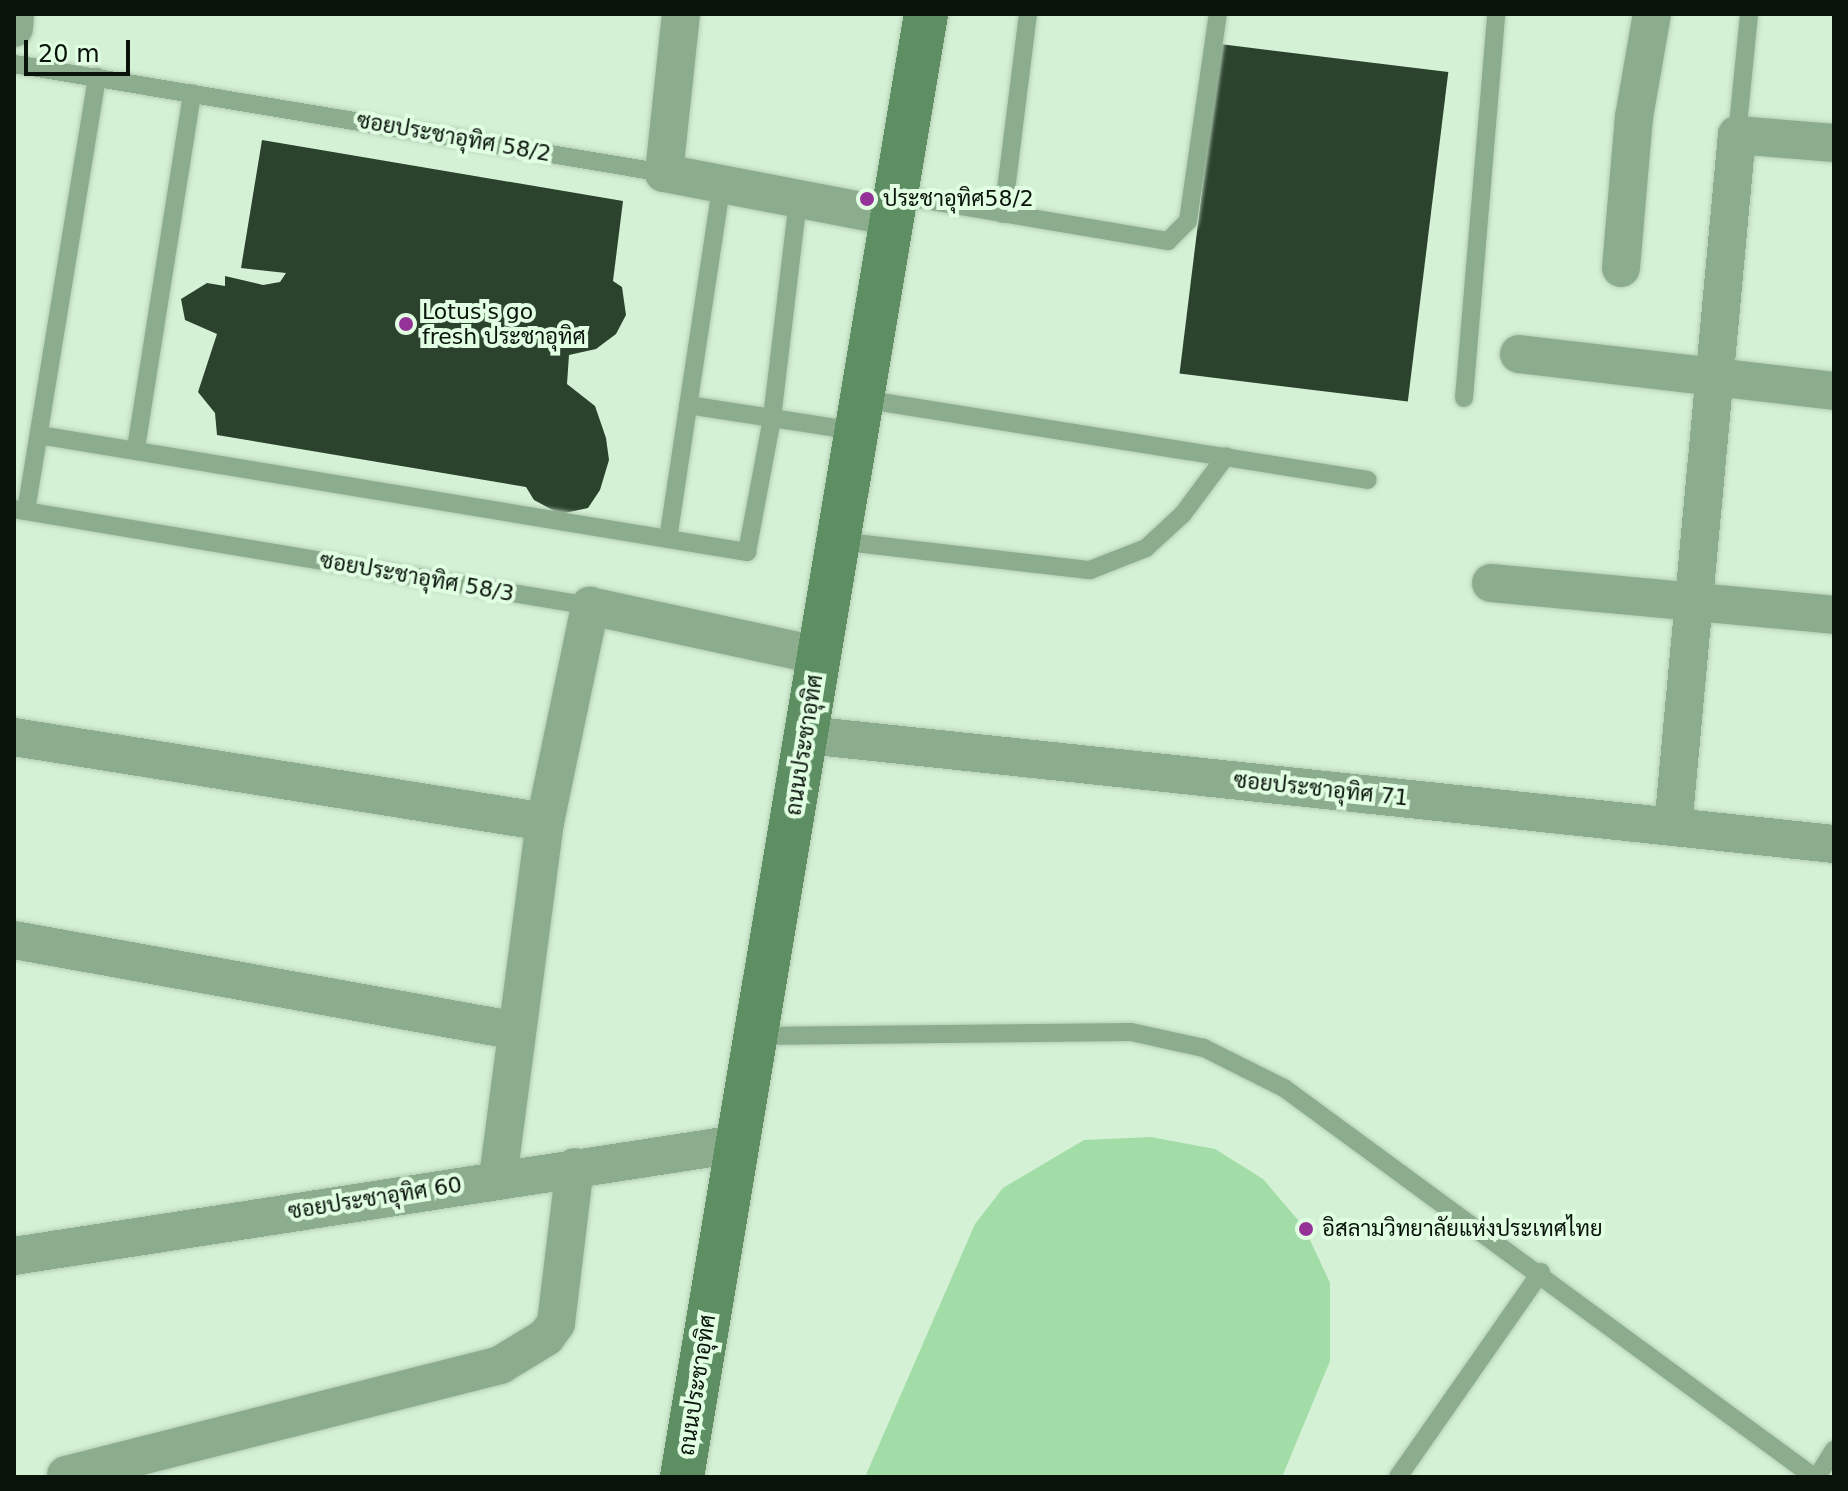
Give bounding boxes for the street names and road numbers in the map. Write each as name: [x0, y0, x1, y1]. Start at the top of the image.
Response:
street label: ซอยประชาอุทิศ 58/2: [355, 107, 553, 167]
street label: ซอยประชาอุทิศ 58/3: [318, 547, 516, 607]
street label: ถนนประชาอุทิศ: [780, 673, 828, 817]
street label: ซอยประชาอุทิศ 71: [1232, 767, 1410, 811]
street label: ซอยประชาอุทิศ 60: [286, 1171, 464, 1225]
street label: ถนนประชาอุทิศ: [673, 1313, 721, 1457]

